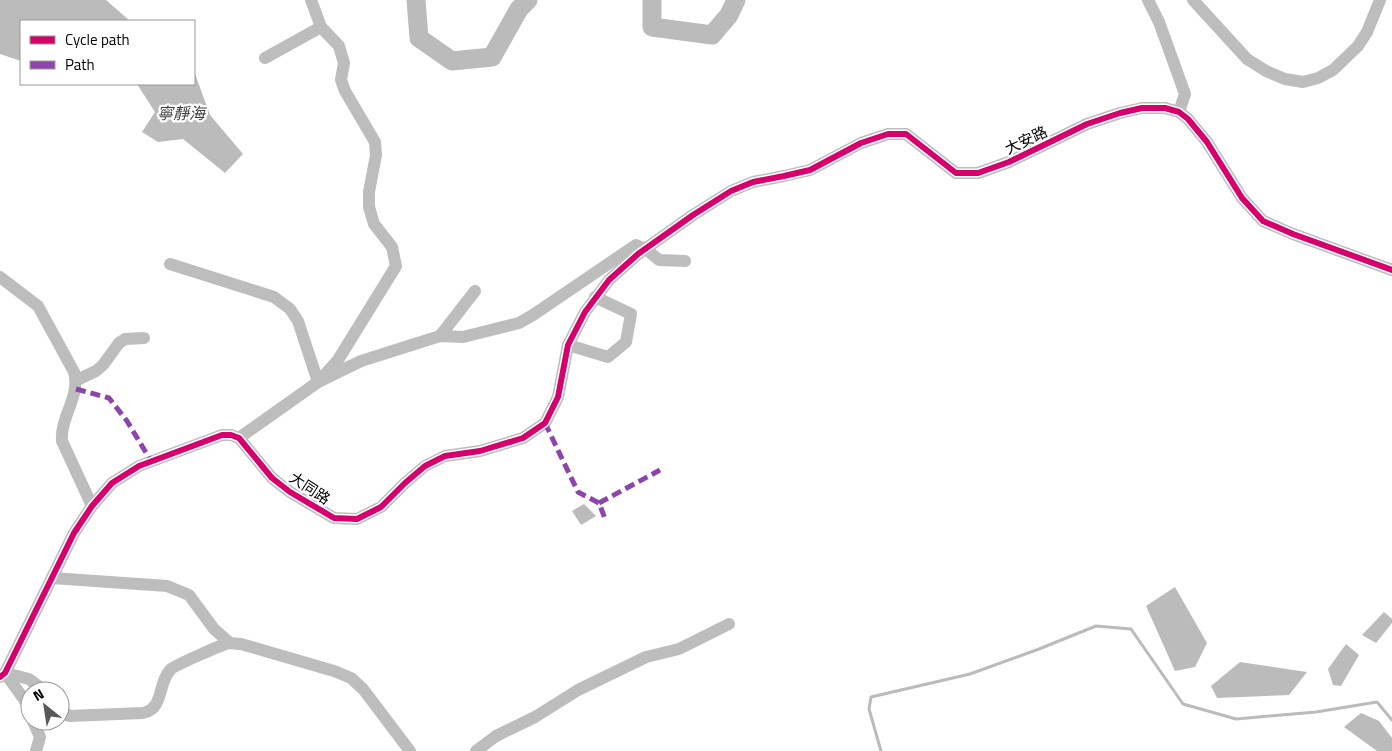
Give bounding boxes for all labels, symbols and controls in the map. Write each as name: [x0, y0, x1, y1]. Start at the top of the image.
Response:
legend: [20, 20, 195, 85]
text: Cycle path: [65, 28, 130, 51]
text: Path: [65, 53, 95, 76]
water label: 寧靜海: [157, 101, 207, 125]
street label: 大安路: [1001, 120, 1051, 160]
street label: 大同路: [285, 466, 335, 510]
north arrow: [20, 681, 70, 731]
text: N: [29, 683, 48, 706]

